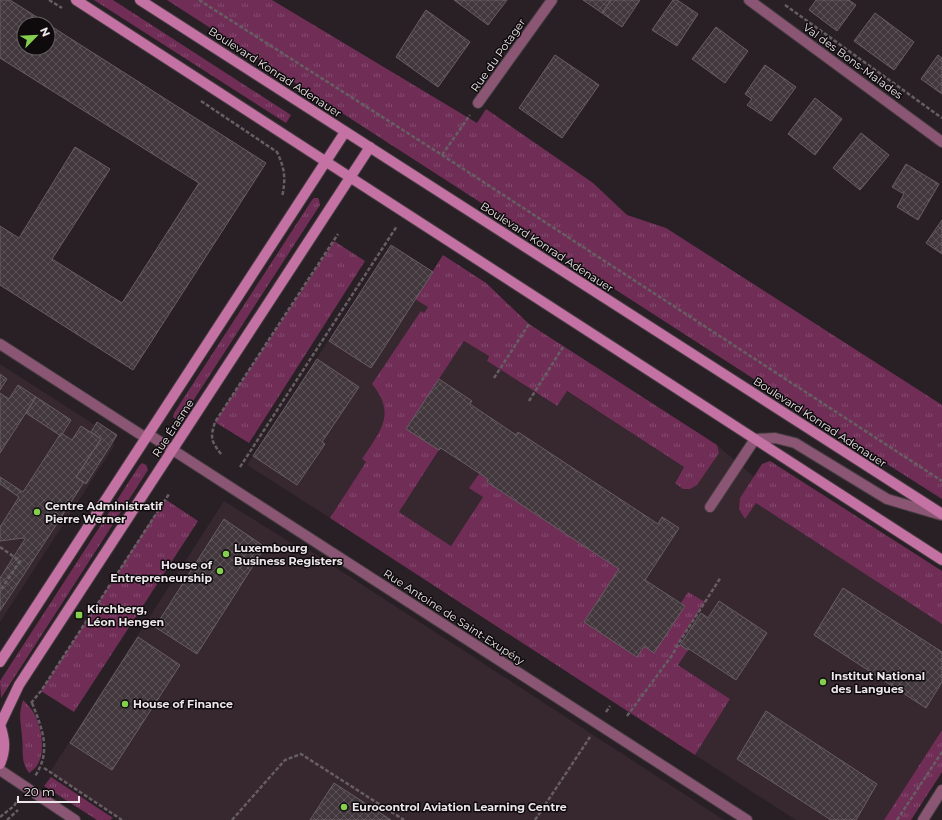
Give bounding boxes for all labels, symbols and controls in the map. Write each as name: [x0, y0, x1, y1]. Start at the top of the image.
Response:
north arrow: [16, 16, 56, 56]
street label: Rue du Potager: [467, 16, 529, 94]
street label: Val des Bons-Malades: [800, 20, 906, 102]
street label: Boulevard Konrad Adenauer: [206, 24, 344, 120]
text: N: [37, 25, 53, 39]
street label: Boulevard Konrad Adenauer: [478, 199, 616, 295]
street label: Boulevard Konrad Adenauer: [751, 374, 889, 470]
street label: Rue Érasme: [149, 396, 197, 460]
place label: Centre Administratif Pierre Werner: [45, 499, 163, 526]
marker: Centre Administratif Pierre Werner: [32, 507, 42, 517]
place label: Luxembourg Business Registers: [234, 541, 343, 568]
marker: Luxembourg Business Registers: [221, 549, 231, 559]
place label: House of Entrepreneurship: [110, 558, 213, 585]
marker: House of Entrepreneurship: [215, 566, 225, 576]
street label: Rue Antoine de Saint-Exupéry: [381, 566, 527, 668]
place label: Kirchberg, Léon Hengen: [87, 602, 164, 629]
marker: Kirchberg, Léon Hengen: [74, 610, 84, 620]
place label: Institut National des Langues: [831, 669, 925, 696]
marker: Institut National des Langues: [818, 677, 828, 687]
place label: House of Finance: [133, 697, 233, 711]
marker: House of Finance: [120, 699, 130, 709]
scale bar: [18, 778, 79, 804]
text: 20 m: [24, 784, 55, 799]
place label: Eurocontrol Aviation Learning Centre: [352, 800, 567, 814]
marker: Eurocontrol Aviation Learning Centre: [339, 802, 349, 812]

